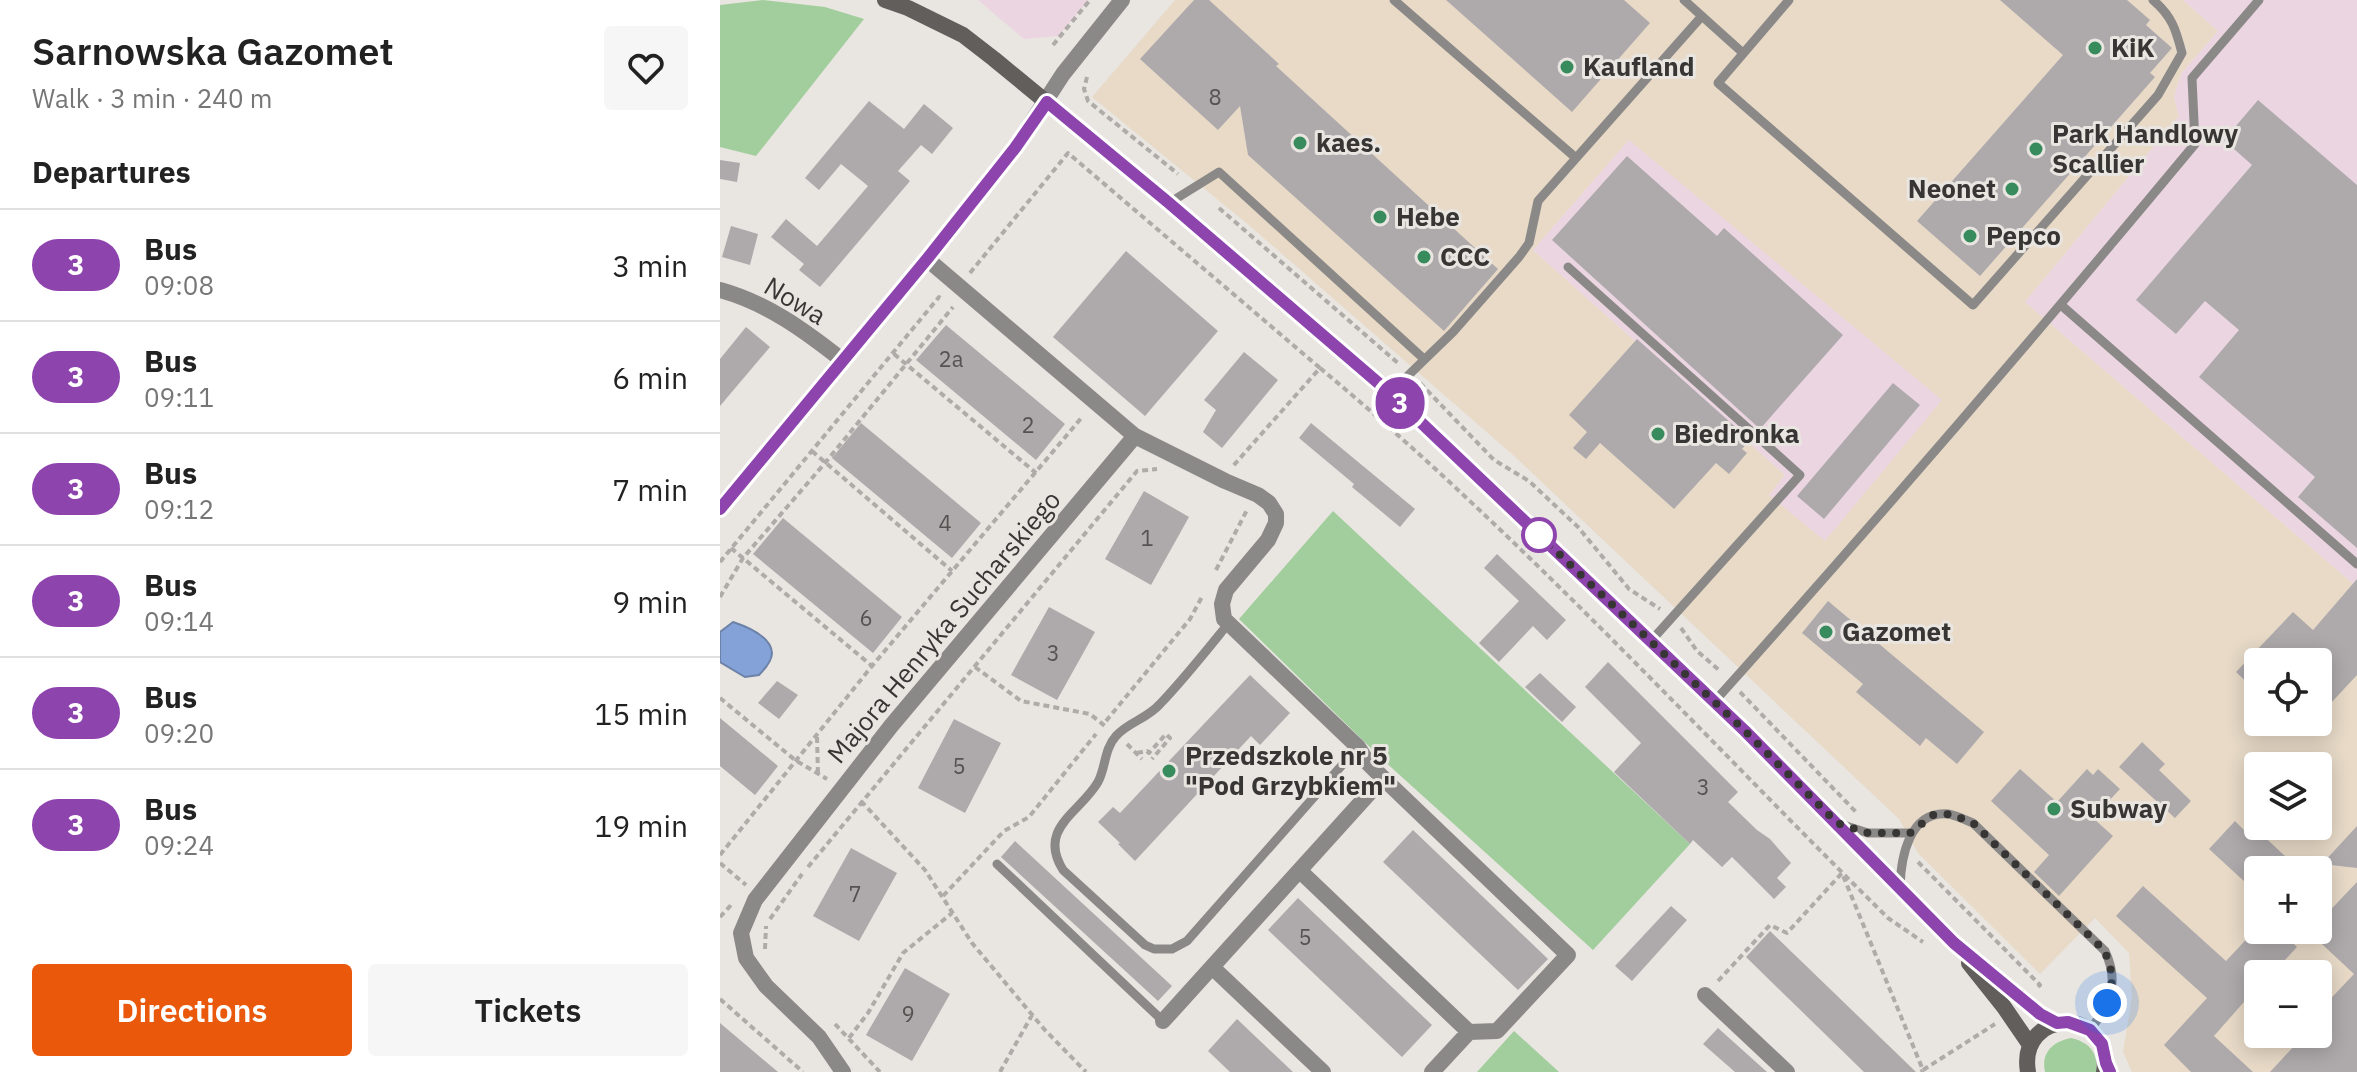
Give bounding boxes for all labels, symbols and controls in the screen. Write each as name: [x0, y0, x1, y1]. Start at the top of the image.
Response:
text: Sarnowska Gazomet: [32, 26, 394, 75]
button: heart: [604, 26, 688, 110]
place label: KiK: [2111, 30, 2155, 64]
marker: KiK: [2086, 39, 2104, 57]
place label: Kaufland: [1583, 49, 1695, 83]
marker: Kaufland: [1558, 58, 1576, 76]
text: Walk · 3 min · 240 m: [32, 81, 272, 115]
house number: 8: [1208, 82, 1222, 111]
place label: Park Handlowy Scallier: [2052, 116, 2238, 180]
place label: kaes.: [1316, 125, 1381, 159]
marker: kaes.: [1291, 134, 1309, 152]
marker: Park Handlowy Scallier: [2027, 140, 2045, 158]
text: Departures: [32, 152, 191, 191]
place label: Neonet: [1908, 171, 1996, 205]
marker: Neonet: [2003, 180, 2021, 198]
place label: Hebe: [1396, 199, 1460, 233]
marker: Hebe: [1371, 208, 1389, 226]
place label: Pepco: [1986, 218, 2061, 252]
marker: Pepco: [1961, 227, 1979, 245]
text: Bus: [144, 229, 197, 268]
place label: CCC: [1440, 239, 1490, 273]
text: 3: [68, 246, 84, 283]
text: 3 min: [612, 246, 688, 285]
marker: CCC: [1415, 248, 1433, 266]
text: 09:08: [144, 268, 214, 302]
street label: Nowa: [758, 268, 833, 332]
text: Bus: [144, 341, 197, 380]
house number: 2a: [939, 344, 964, 373]
text: 3: [68, 358, 84, 395]
text: 6 min: [612, 358, 688, 397]
line badge: 3: [1374, 377, 1426, 429]
text: 09:11: [144, 380, 214, 414]
text: 3: [1392, 384, 1408, 421]
house number: 2: [1021, 410, 1035, 439]
place label: Biedronka: [1674, 416, 1800, 450]
marker: Biedronka: [1649, 425, 1667, 443]
text: Bus: [144, 453, 197, 492]
text: 3: [68, 470, 84, 507]
text: 7 min: [612, 470, 688, 509]
street label: Majora Henryka Sucharskiego: [819, 483, 1067, 770]
text: 09:12: [144, 492, 214, 526]
house number: 4: [938, 508, 952, 537]
unlabelled marker: [1522, 518, 1556, 552]
house number: 1: [1140, 523, 1154, 552]
text: Bus: [144, 565, 197, 604]
text: 3: [68, 582, 84, 619]
text: 9 min: [612, 582, 688, 621]
house number: 6: [859, 603, 873, 632]
text: 09:14: [144, 604, 214, 638]
place label: Gazomet: [1842, 614, 1951, 648]
marker: Gazomet: [1817, 623, 1835, 641]
house number: 3: [1046, 638, 1060, 667]
map controls: [2244, 648, 2332, 1048]
button: locate: [2244, 648, 2332, 736]
text: Bus: [144, 677, 197, 716]
text: 3: [68, 694, 84, 731]
text: 15 min: [594, 694, 688, 733]
text: 09:20: [144, 716, 214, 750]
place label: Przedszkole nr 5 "Pod Grzybkiem": [1185, 738, 1396, 802]
house number: 5: [952, 751, 966, 780]
button: layers: [2244, 752, 2332, 840]
marker: Przedszkole nr 5 "Pod Grzybkiem": [1160, 762, 1178, 780]
house number: 3: [1696, 772, 1710, 801]
text: Bus: [144, 789, 197, 828]
place label: Subway: [2070, 791, 2167, 825]
marker: Subway: [2045, 800, 2063, 818]
text: 3: [68, 806, 84, 843]
text: 19 min: [594, 806, 688, 845]
text: 09:24: [144, 828, 214, 862]
button: +: [2244, 856, 2332, 944]
house number: 7: [848, 879, 862, 908]
house number: 5: [1298, 922, 1312, 951]
button: −: [2244, 960, 2332, 1048]
button: Directions: [32, 964, 352, 1056]
button: Tickets: [368, 964, 688, 1056]
your location: [2087, 983, 2127, 1023]
house number: 9: [901, 999, 915, 1028]

